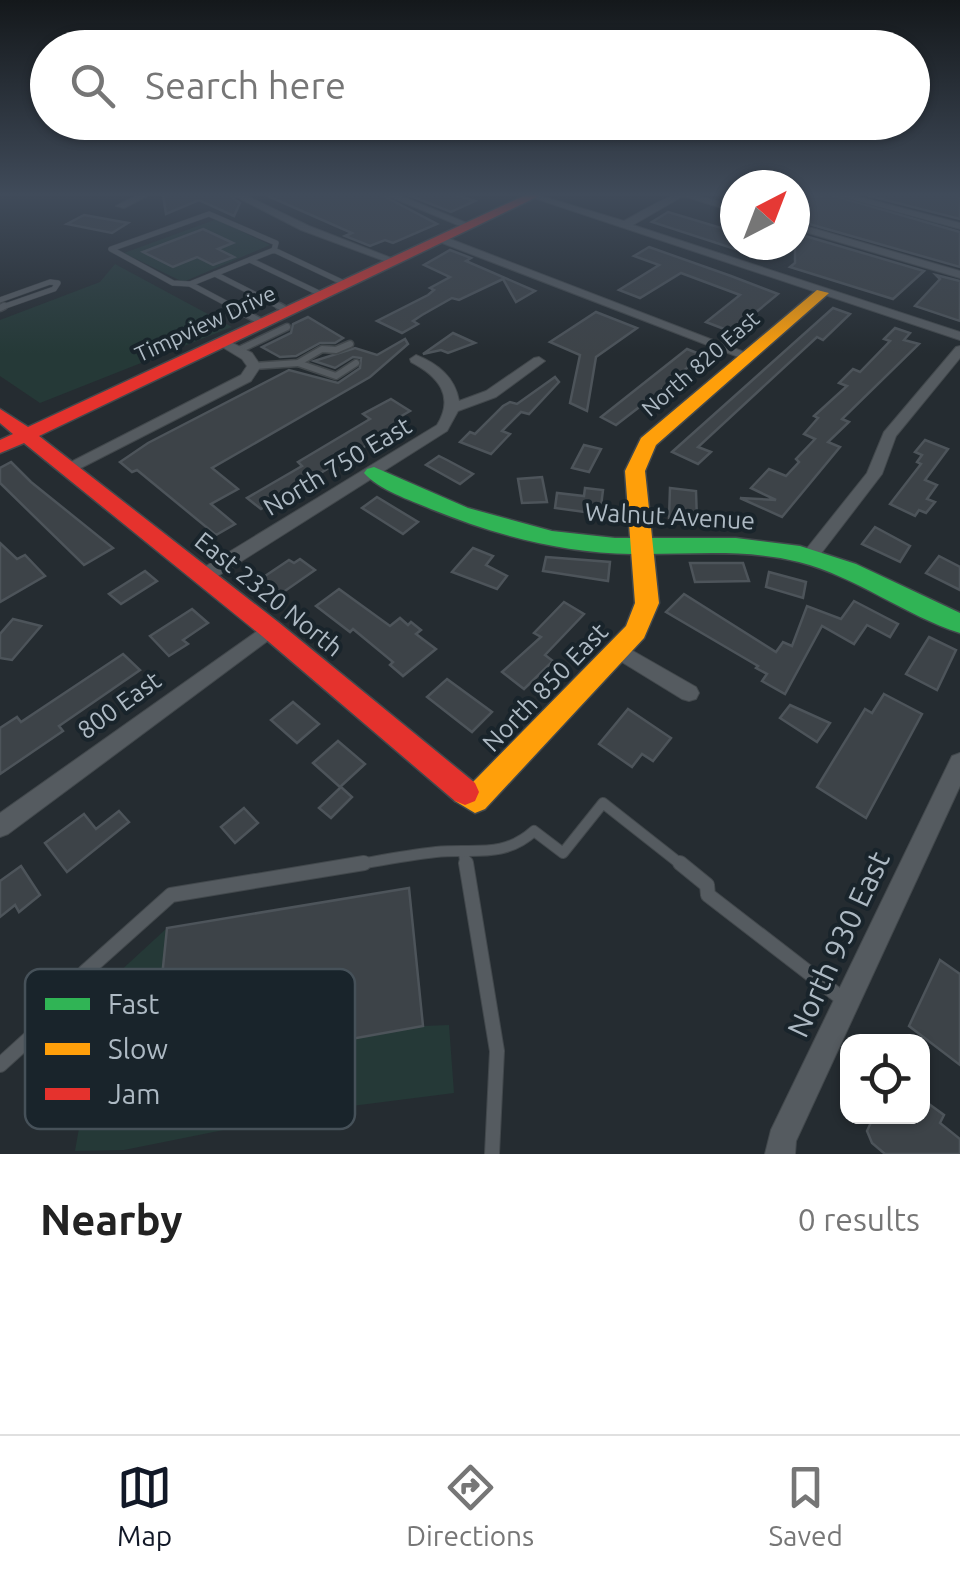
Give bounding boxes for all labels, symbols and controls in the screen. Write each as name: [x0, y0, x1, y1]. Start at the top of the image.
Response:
search box: [30, 30, 930, 140]
icon: search: [65, 58, 120, 113]
text: Search here: [145, 64, 346, 106]
north arrow: [720, 170, 810, 260]
street label: Timpview Drive: [131, 280, 279, 366]
street label: North 820 East: [636, 305, 764, 421]
street label: North 750 East: [258, 411, 416, 521]
street label: Walnut Avenue: [584, 498, 756, 534]
street label: East 2320 North: [190, 526, 348, 662]
street label: North 850 East: [477, 617, 613, 757]
street label: 800 East: [72, 665, 166, 744]
street label: North 930 East: [780, 846, 896, 1042]
legend: [25, 969, 355, 1129]
text: Fast: [108, 988, 159, 1019]
text: Slow: [108, 1033, 168, 1064]
map controls: [840, 1034, 930, 1124]
button: locate: [840, 1034, 930, 1124]
text: Jam: [108, 1078, 160, 1109]
text: Nearby: [40, 1196, 183, 1243]
text: 0 results: [798, 1201, 920, 1237]
tab: Map: [117, 1460, 172, 1551]
tab: Directions: [406, 1460, 534, 1551]
tab: Saved: [768, 1460, 843, 1551]

